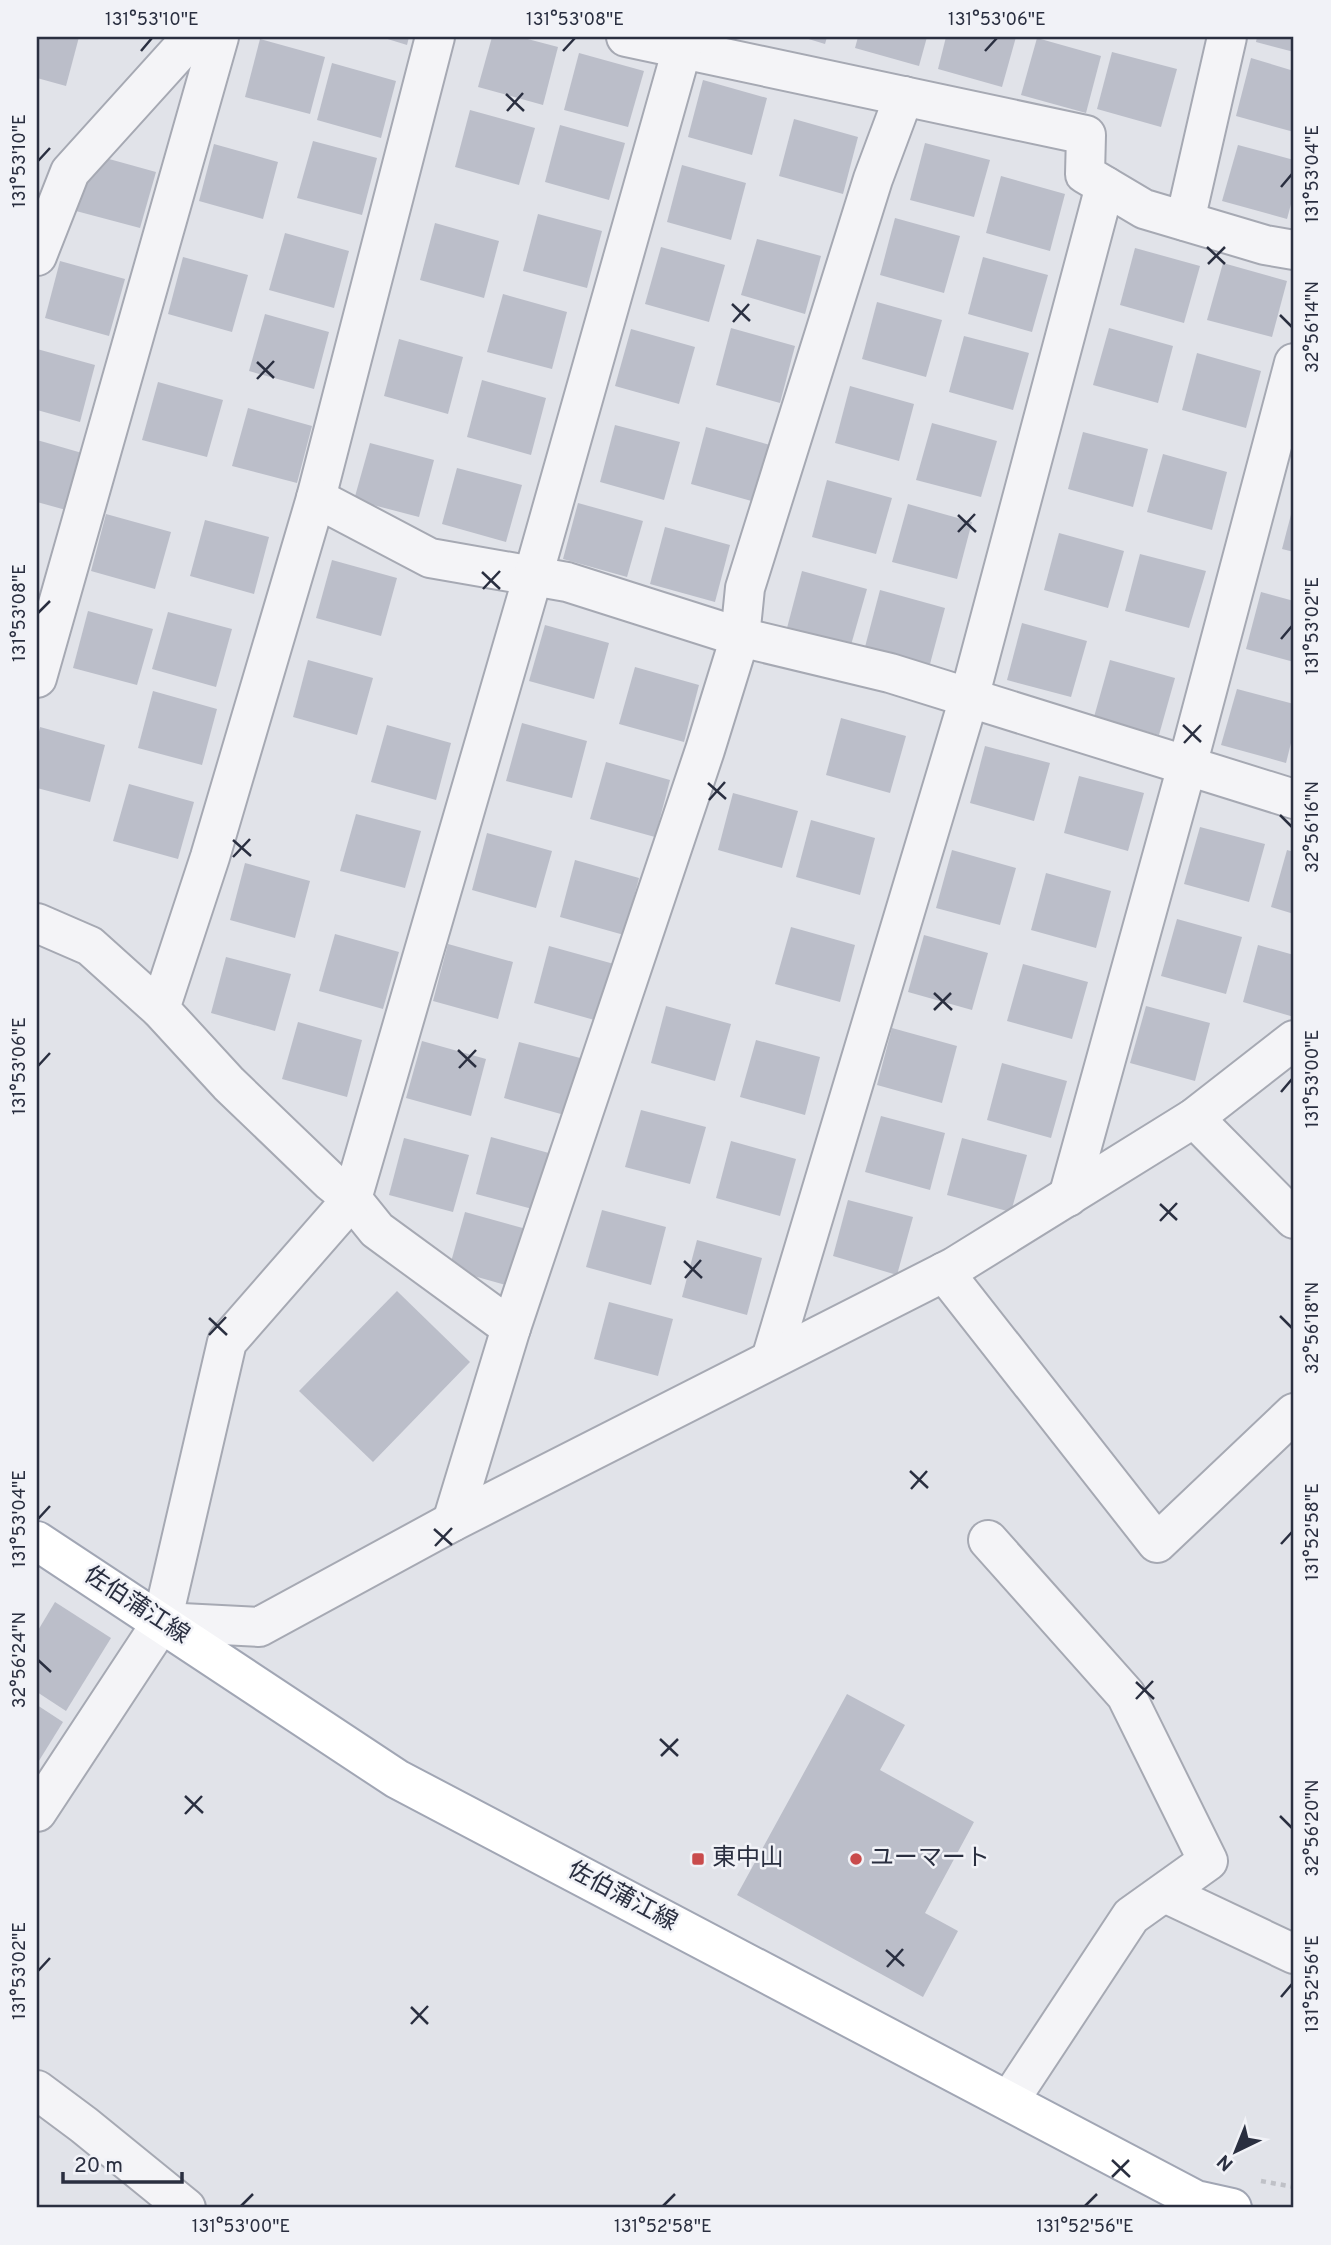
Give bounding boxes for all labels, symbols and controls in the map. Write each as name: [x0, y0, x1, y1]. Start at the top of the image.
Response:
text: 131°53'10"E: [105, 9, 199, 32]
text: 131°53'08"E: [526, 9, 624, 32]
text: 131°53'06"E: [948, 9, 1046, 32]
text: 131°53'10"E: [9, 114, 32, 208]
text: 131°53'04"E: [1302, 125, 1325, 223]
text: 32°56'14"N: [1302, 281, 1325, 373]
text: 131°53'08"E: [9, 564, 32, 662]
text: 131°53'02"E: [1302, 577, 1325, 675]
text: 32°56'16"N: [1302, 781, 1325, 873]
text: 131°53'06"E: [9, 1017, 32, 1115]
text: 131°53'00"E: [1302, 1030, 1325, 1128]
text: 32°56'18"N: [1302, 1282, 1325, 1374]
text: 131°53'04"E: [9, 1470, 32, 1568]
text: 131°52'58"E: [1302, 1483, 1325, 1581]
street label: 佐伯蒲江線: [78, 1561, 194, 1651]
text: 32°56'24"N: [9, 1612, 32, 1708]
text: 32°56'20"N: [1302, 1779, 1325, 1877]
place label: 東中山: [712, 1844, 784, 1874]
place label: ユーマート: [870, 1844, 990, 1874]
marker: 東中山: [690, 1851, 706, 1867]
marker: ユーマート: [848, 1851, 864, 1867]
street label: 佐伯蒲江線: [562, 1856, 682, 1938]
text: 131°53'02"E: [9, 1922, 32, 2020]
text: 131°52'56"E: [1302, 1935, 1325, 2033]
north arrow: [1202, 2116, 1272, 2186]
scale bar: [63, 2140, 182, 2184]
text: N: [1213, 2149, 1239, 2175]
text: 20 m: [74, 2153, 123, 2180]
text: 131°53'00"E: [192, 2216, 290, 2239]
text: 131°52'58"E: [614, 2216, 712, 2239]
text: 131°52'56"E: [1036, 2216, 1134, 2239]

